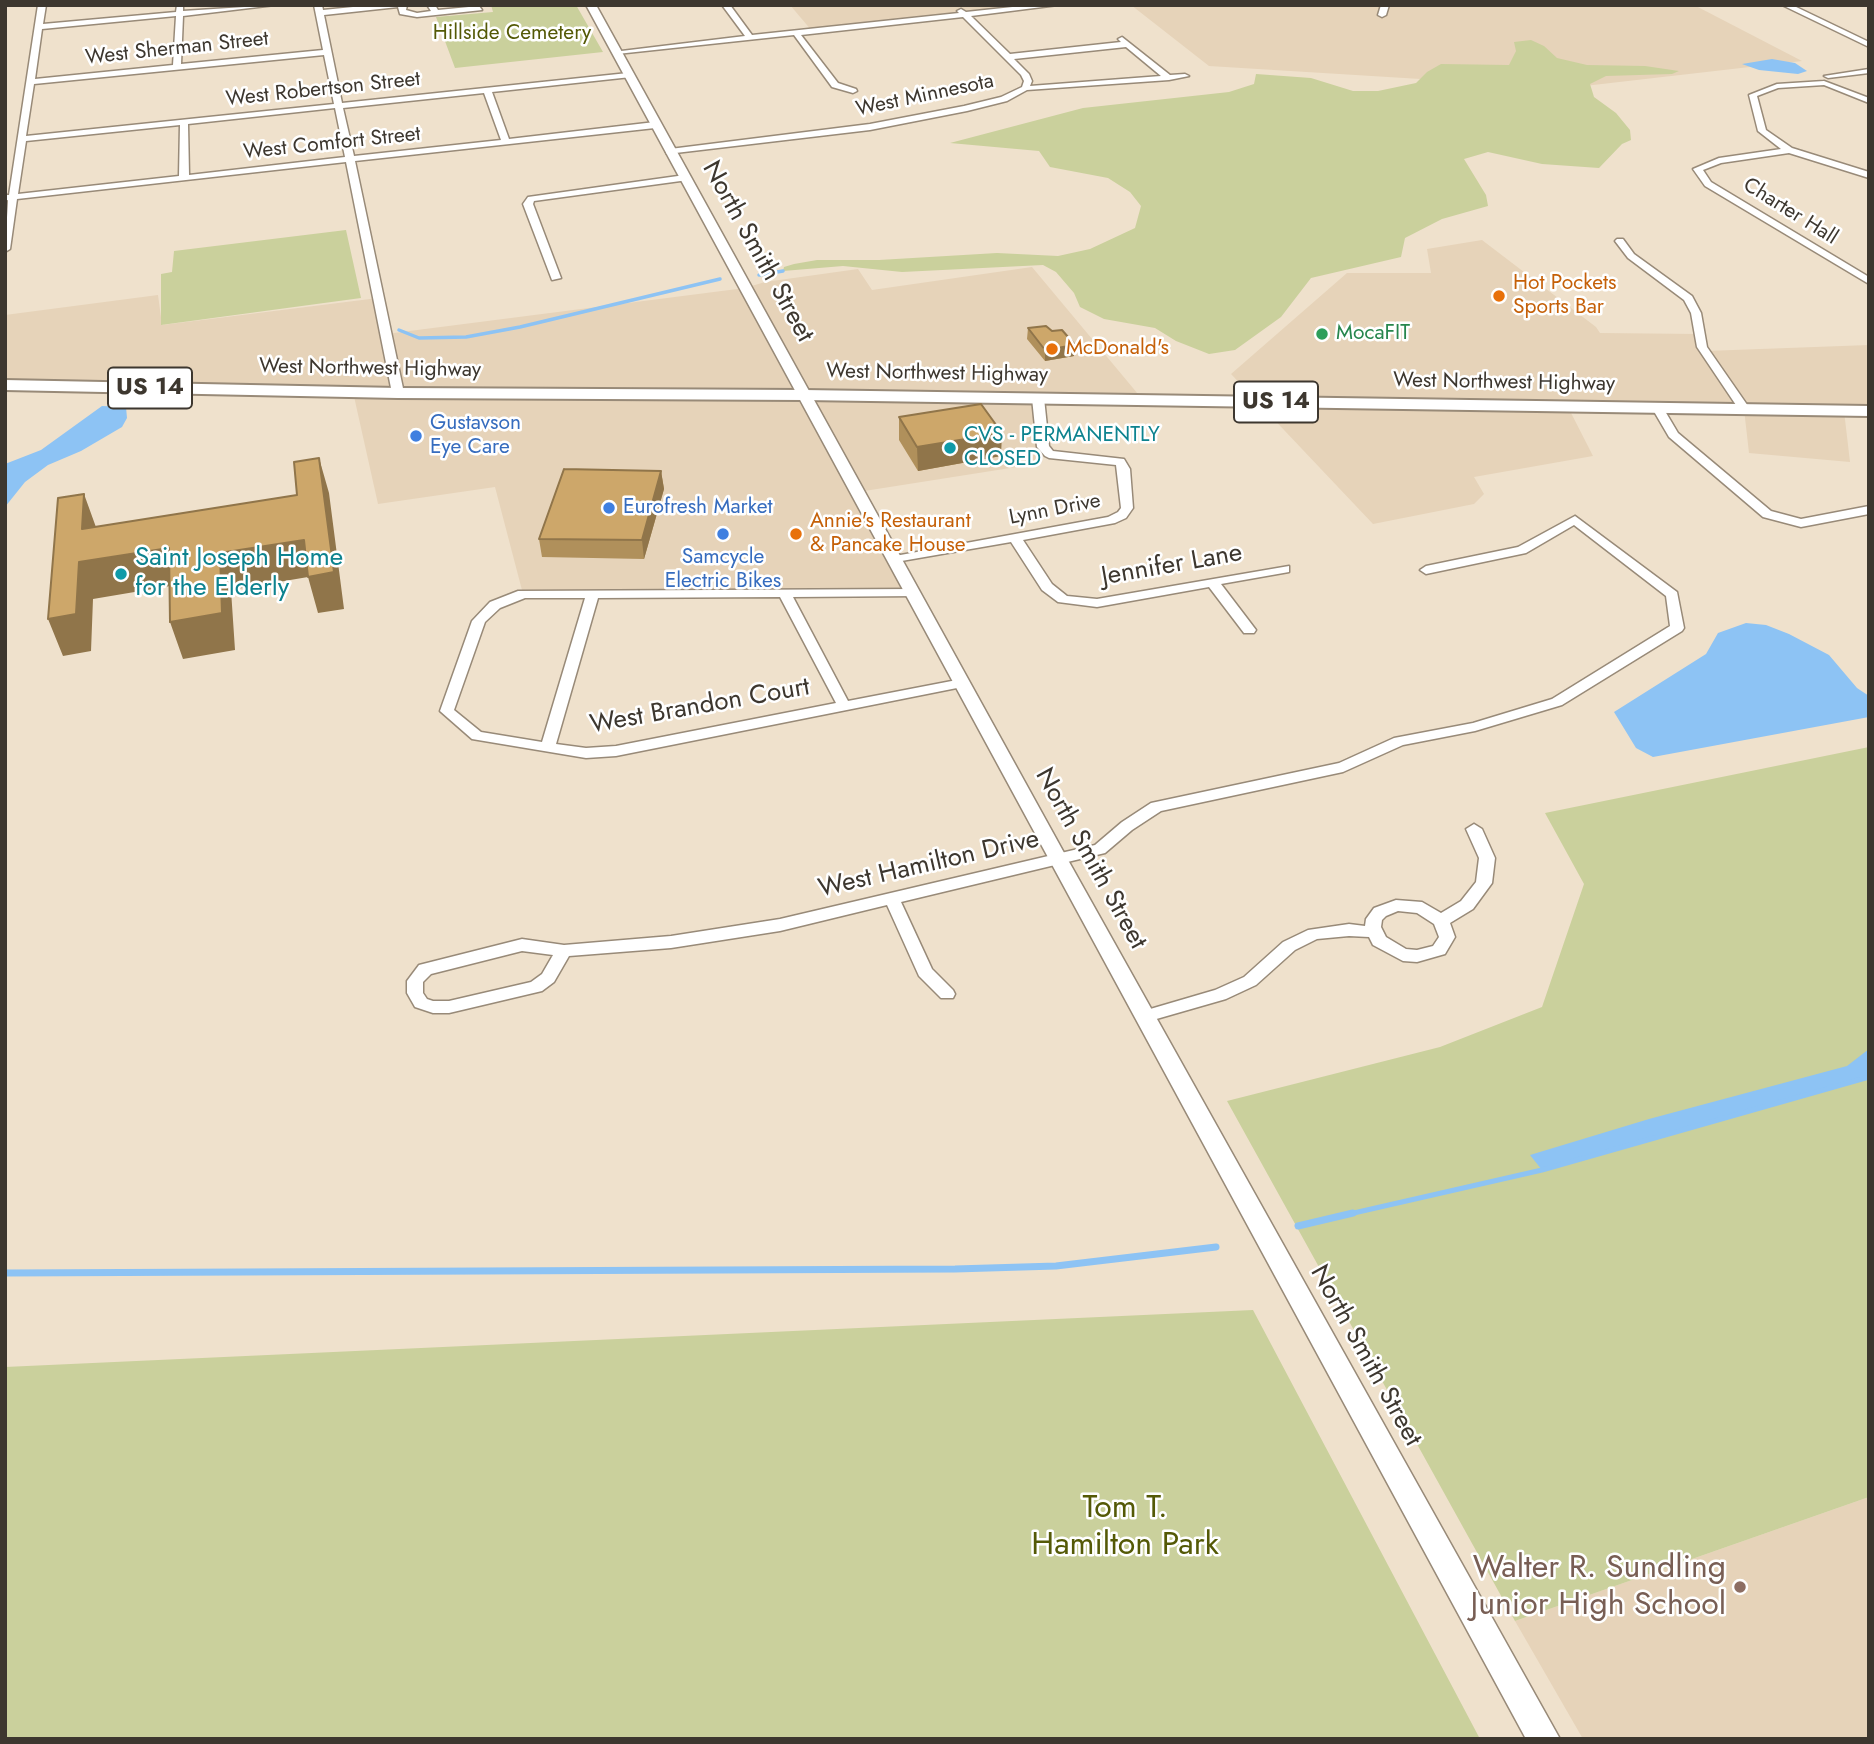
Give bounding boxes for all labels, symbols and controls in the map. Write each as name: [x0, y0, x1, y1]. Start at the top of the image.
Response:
park label: Hillside Cemetery: [433, 21, 591, 47]
street label: West Sherman Street: [84, 27, 270, 71]
street label: West Robertson Street: [225, 67, 421, 113]
street label: West Minnesota: [854, 69, 996, 123]
street label: West Comfort Street: [242, 122, 422, 166]
street label: North Smith Street: [694, 156, 820, 348]
street label: Charter Hall: [1738, 173, 1842, 251]
place label: Hot Pockets Sports Bar: [1513, 271, 1616, 321]
marker: Hot Pockets Sports Bar: [1491, 288, 1507, 304]
place label: MocaFIT: [1336, 321, 1410, 347]
marker: MocaFIT: [1314, 326, 1330, 342]
place label: McDonald's: [1066, 336, 1169, 362]
marker: McDonald's: [1044, 341, 1060, 357]
street label: West Northwest Highway: [259, 354, 481, 384]
street label: West Northwest Highway: [826, 359, 1048, 389]
road number: US 14: [108, 368, 192, 408]
street label: West Northwest Highway: [1393, 368, 1615, 398]
road number: US 14: [1234, 382, 1318, 422]
place label: Gustavson Eye Care: [430, 411, 521, 461]
place label: CVS - PERMANENTLY CLOSED: [964, 423, 1160, 473]
marker: Gustavson Eye Care: [408, 428, 424, 444]
marker: CVS - PERMANENTLY CLOSED: [942, 440, 958, 456]
street label: Lynn Drive: [1007, 489, 1103, 531]
place label: Eurofresh Market: [623, 495, 773, 521]
marker: Eurofresh Market: [601, 500, 617, 516]
place label: Annie's Restaurant & Pancake House: [810, 509, 971, 559]
marker: Samcycle Electric Bikes: [715, 526, 731, 542]
marker: Annie's Restaurant & Pancake House: [788, 526, 804, 542]
street label: Jennifer Lane: [1099, 538, 1245, 594]
place label: Saint Joseph Home for the Elderly: [135, 543, 343, 604]
place label: Samcycle Electric Bikes: [665, 545, 781, 595]
marker: Saint Joseph Home for the Elderly: [113, 566, 129, 582]
street label: West Brandon Court: [588, 672, 812, 742]
street label: North Smith Street: [1027, 763, 1153, 955]
street label: West Hamilton Drive: [816, 824, 1042, 906]
street label: North Smith Street: [1302, 1260, 1428, 1452]
park label: Tom T. Hamilton Park: [1031, 1490, 1219, 1565]
place label: Walter R. Sundling Junior High School: [1471, 1550, 1726, 1625]
marker: Walter R. Sundling Junior High School: [1732, 1579, 1748, 1595]

